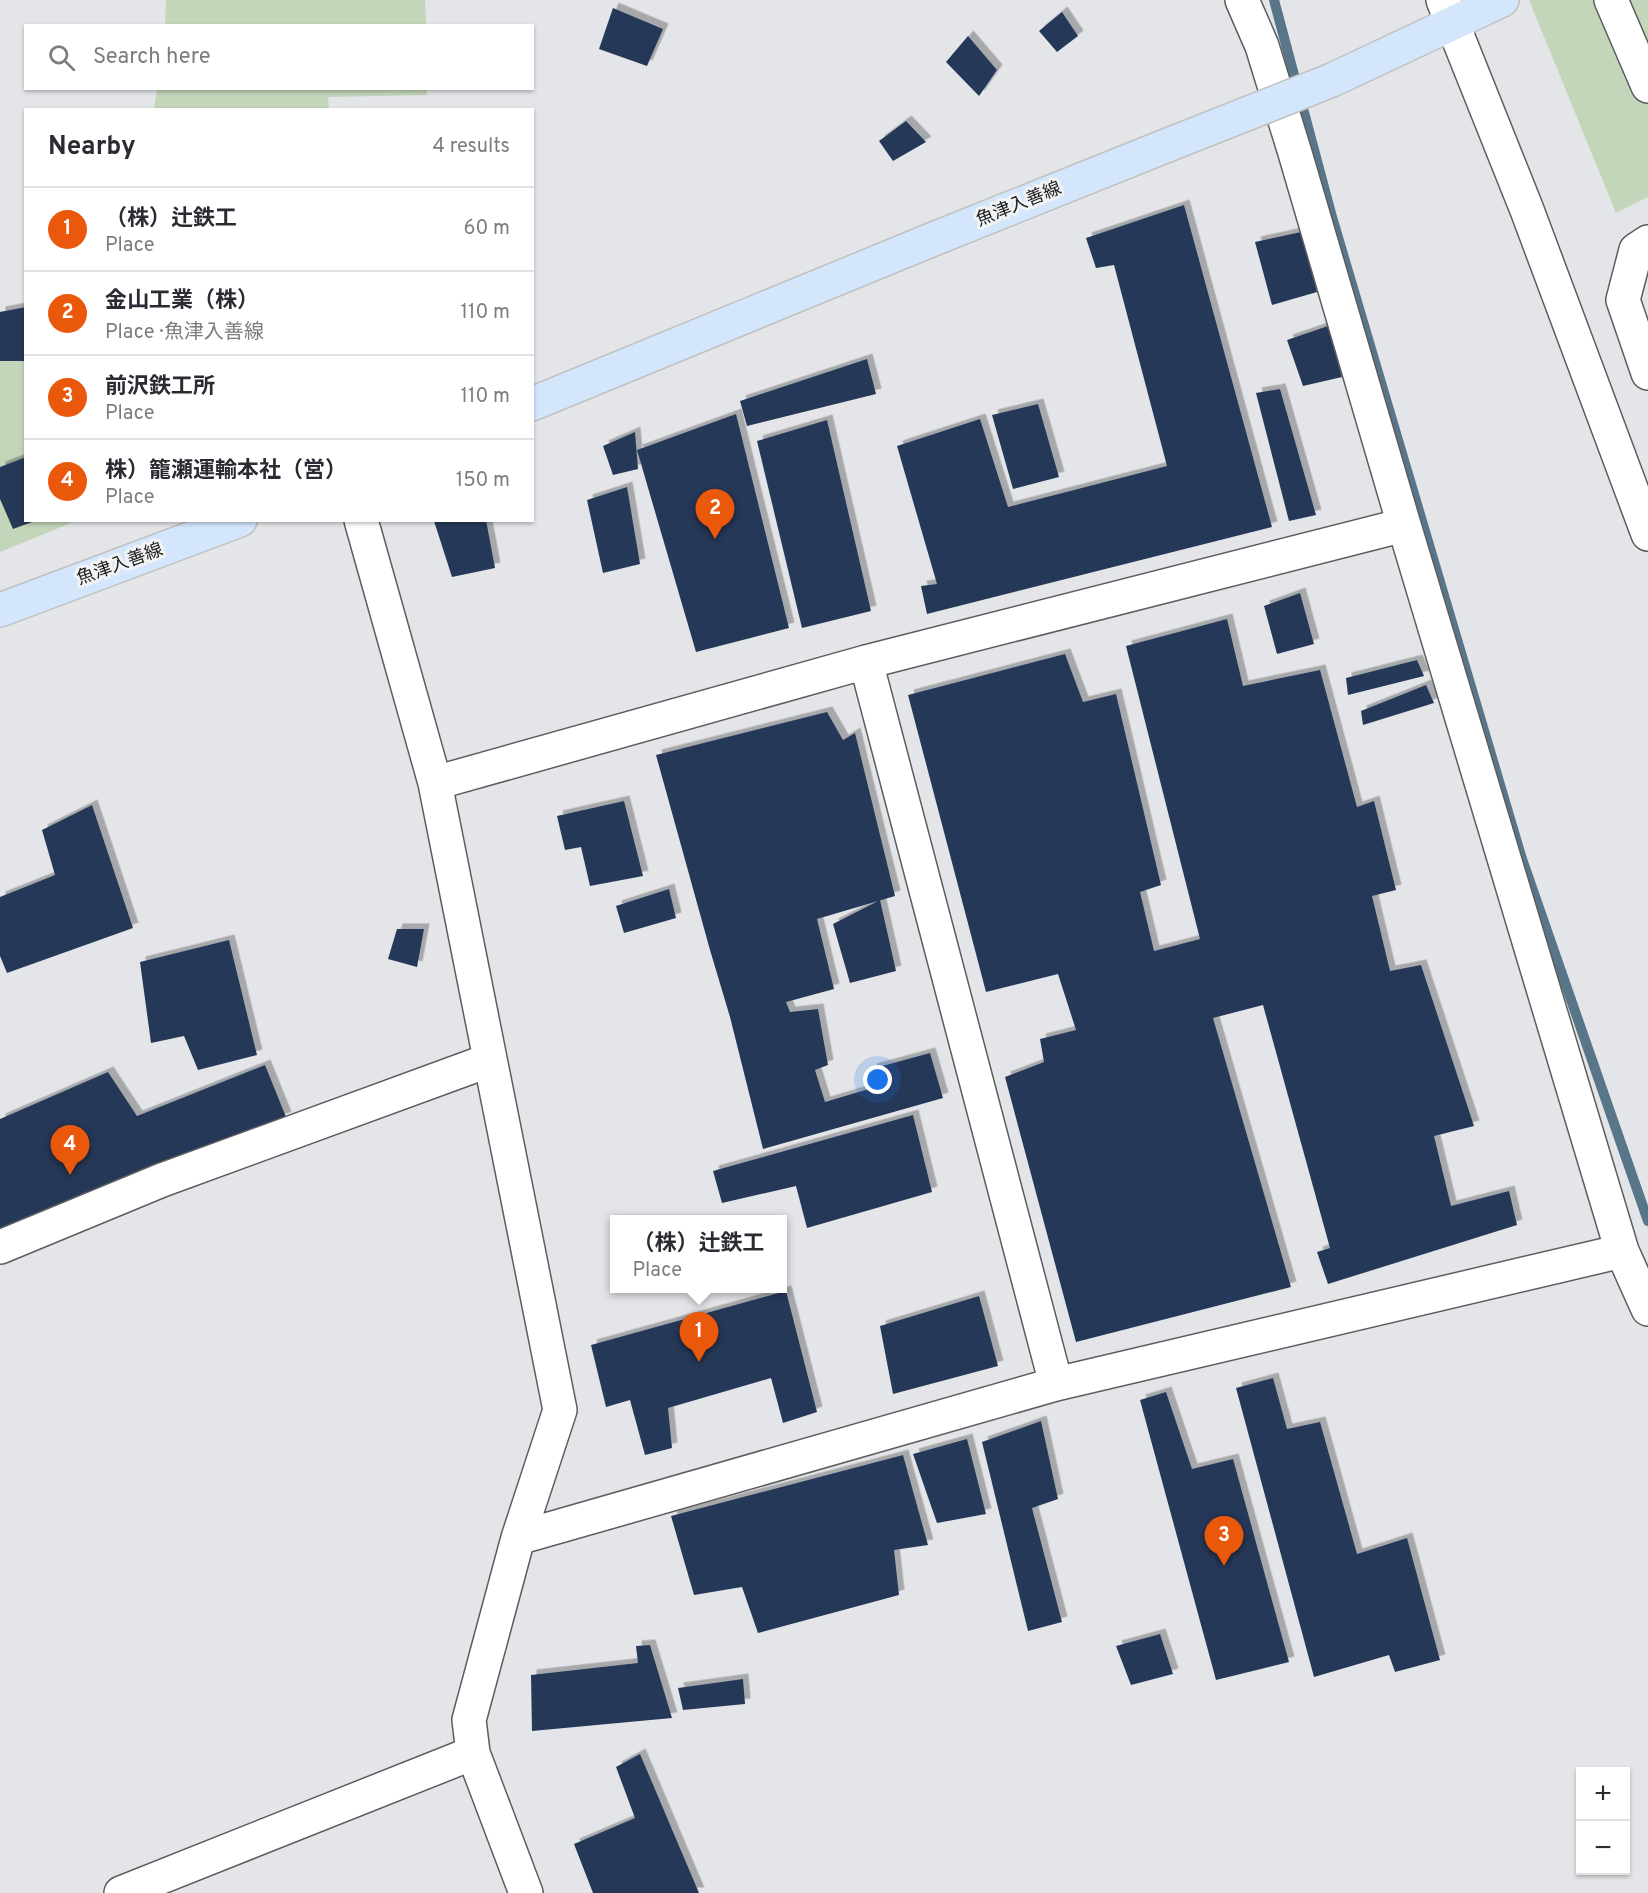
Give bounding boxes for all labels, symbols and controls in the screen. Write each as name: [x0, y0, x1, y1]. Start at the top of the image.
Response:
search box: [24, 24, 534, 90]
icon: search: [45, 41, 78, 74]
text: Search here: [93, 44, 211, 71]
text: Nearby: [48, 131, 136, 164]
text: 4 results: [433, 134, 510, 160]
street label: 魚津入善線: [973, 177, 1065, 233]
text: （株）辻鉄工: [105, 206, 237, 233]
text: 1: [64, 216, 72, 242]
text: 60 m: [464, 216, 510, 242]
text: Place: [105, 233, 155, 259]
text: 金山工業（株）: [105, 288, 259, 315]
text: 2: [61, 300, 74, 326]
text: 110 m: [461, 300, 510, 326]
text: Place · 魚津入善線: [105, 320, 264, 346]
text: 前沢鉄工所: [105, 374, 215, 401]
text: 3: [62, 384, 74, 410]
text: 110 m: [461, 384, 510, 410]
text: Place: [105, 401, 155, 427]
text: 株）籠瀬運輸本社（営）: [105, 458, 347, 485]
text: 4: [61, 468, 74, 494]
text: 150 m: [456, 468, 510, 494]
text: Place: [105, 485, 155, 511]
pin: 2: [696, 490, 734, 539]
street label: 魚津入善線: [74, 539, 166, 591]
your location: [863, 1065, 892, 1094]
pin: 4: [50, 1126, 90, 1175]
popup: [610, 1215, 787, 1293]
text: （株）辻鉄工: [632, 1231, 765, 1258]
text: Place: [632, 1258, 682, 1284]
pin: 1: [680, 1312, 718, 1362]
pin: 3: [1204, 1516, 1244, 1566]
map controls: [1576, 1767, 1630, 1875]
button: +: [1576, 1767, 1630, 1821]
button: −: [1576, 1821, 1630, 1875]

